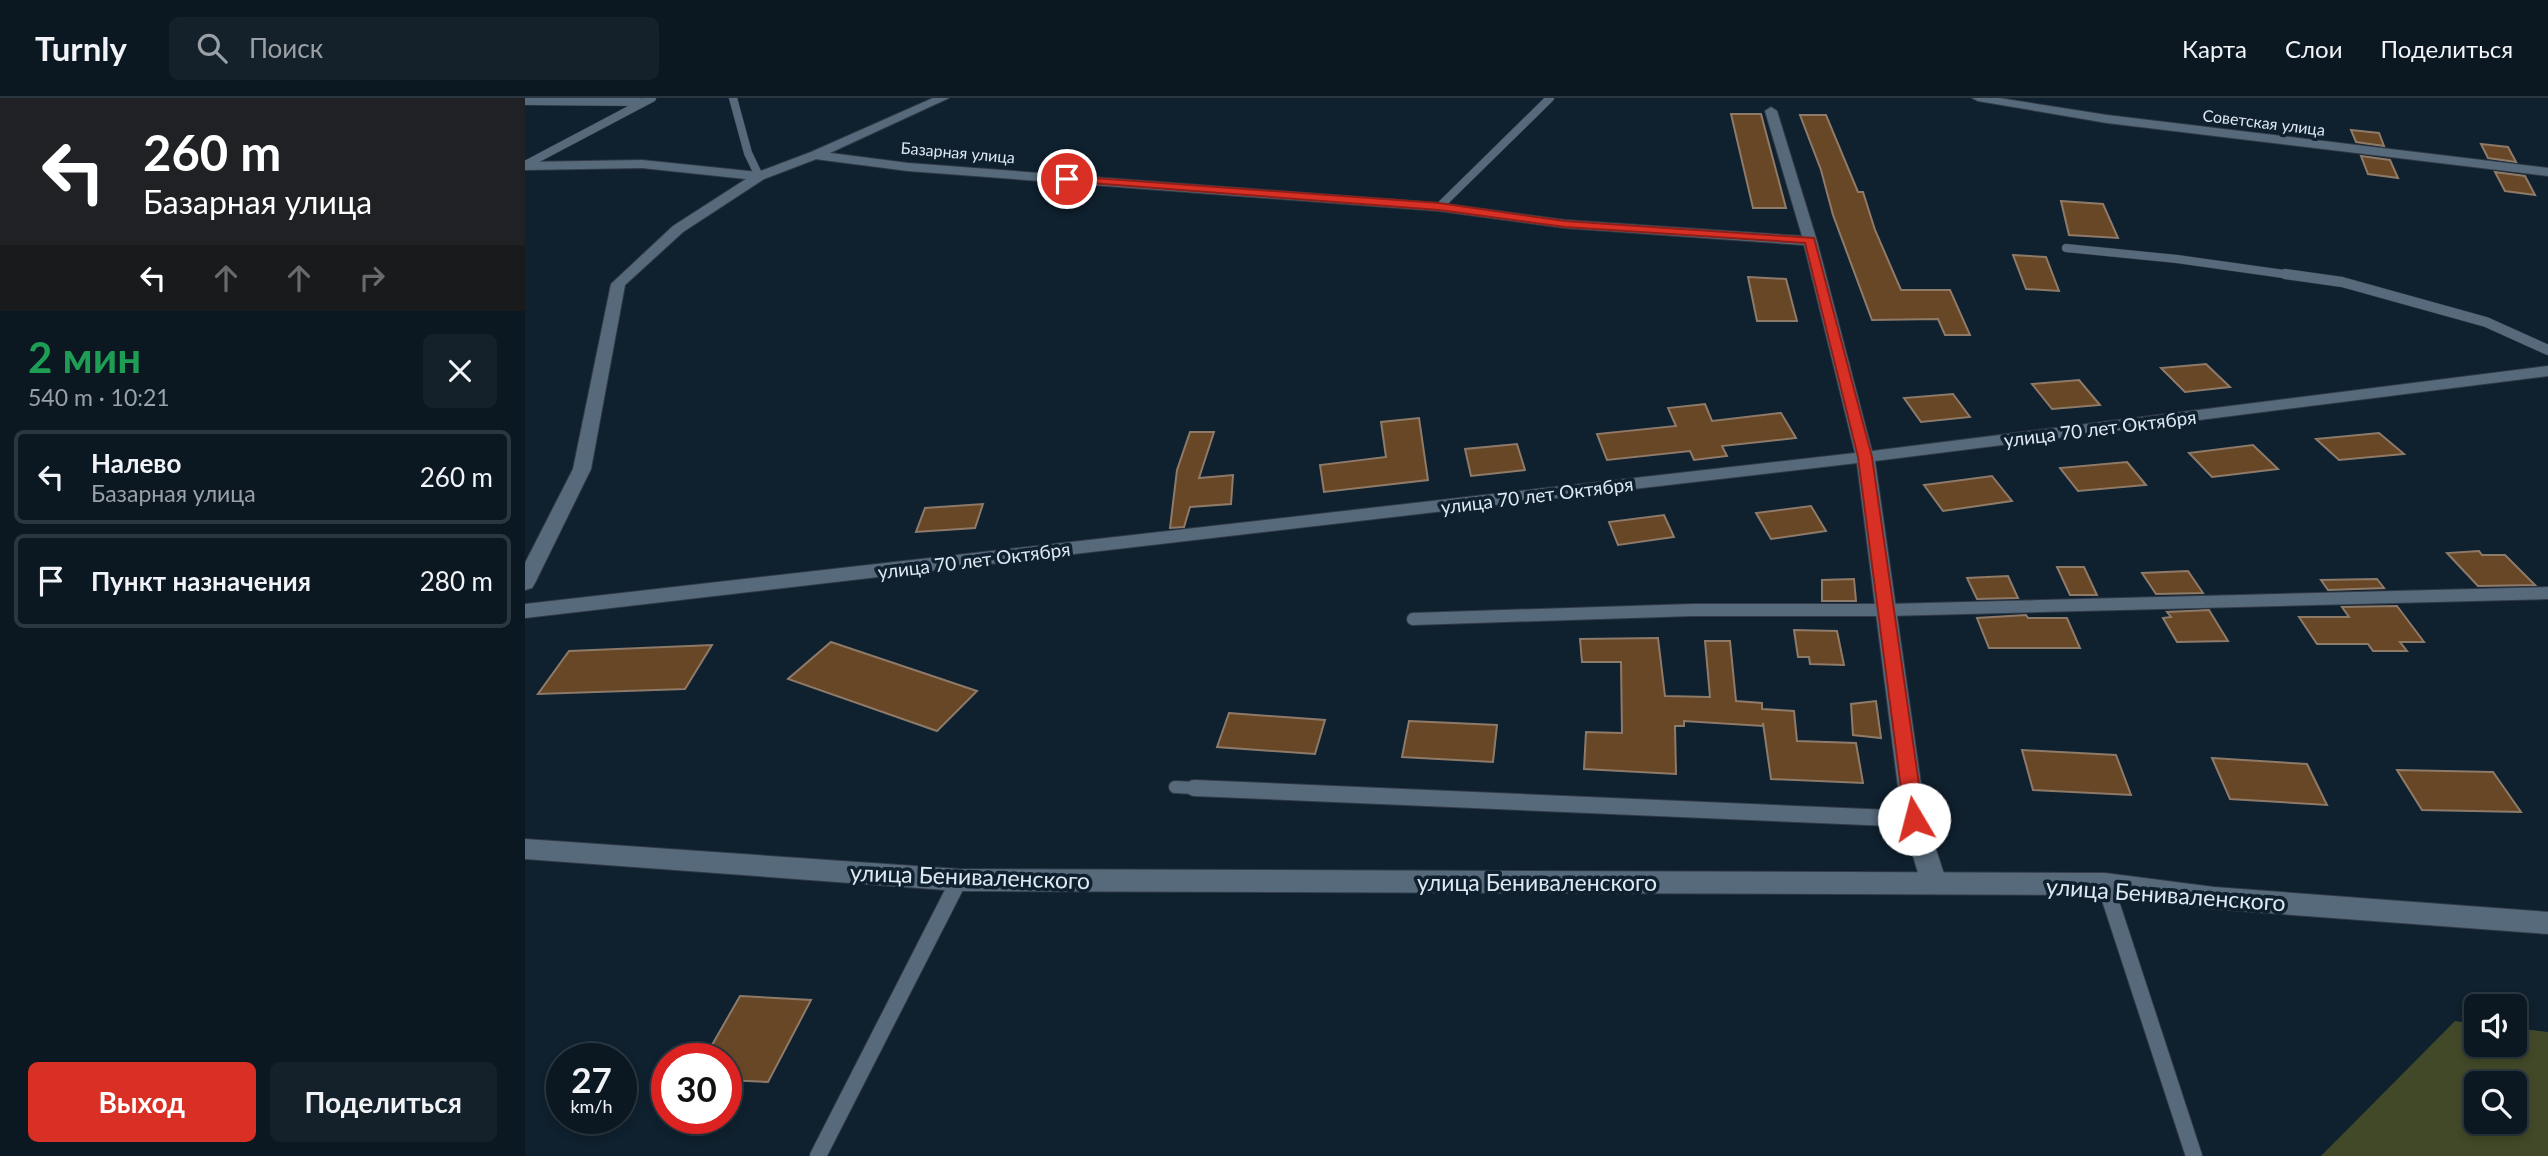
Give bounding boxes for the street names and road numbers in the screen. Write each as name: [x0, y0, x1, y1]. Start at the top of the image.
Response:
street label: Советская улица: [2202, 105, 2326, 139]
street label: Базарная улица: [900, 138, 1016, 166]
street label: улица 70 лет Октября: [2003, 405, 2197, 451]
street label: улица 70 лет Октября: [1440, 472, 1634, 518]
street label: улица 70 лет Октября: [877, 537, 1071, 583]
street label: улица Бениваленского: [850, 858, 1090, 894]
street label: улица Бениваленского: [1417, 868, 1657, 896]
street label: улица Бениваленского: [2045, 872, 2287, 916]

